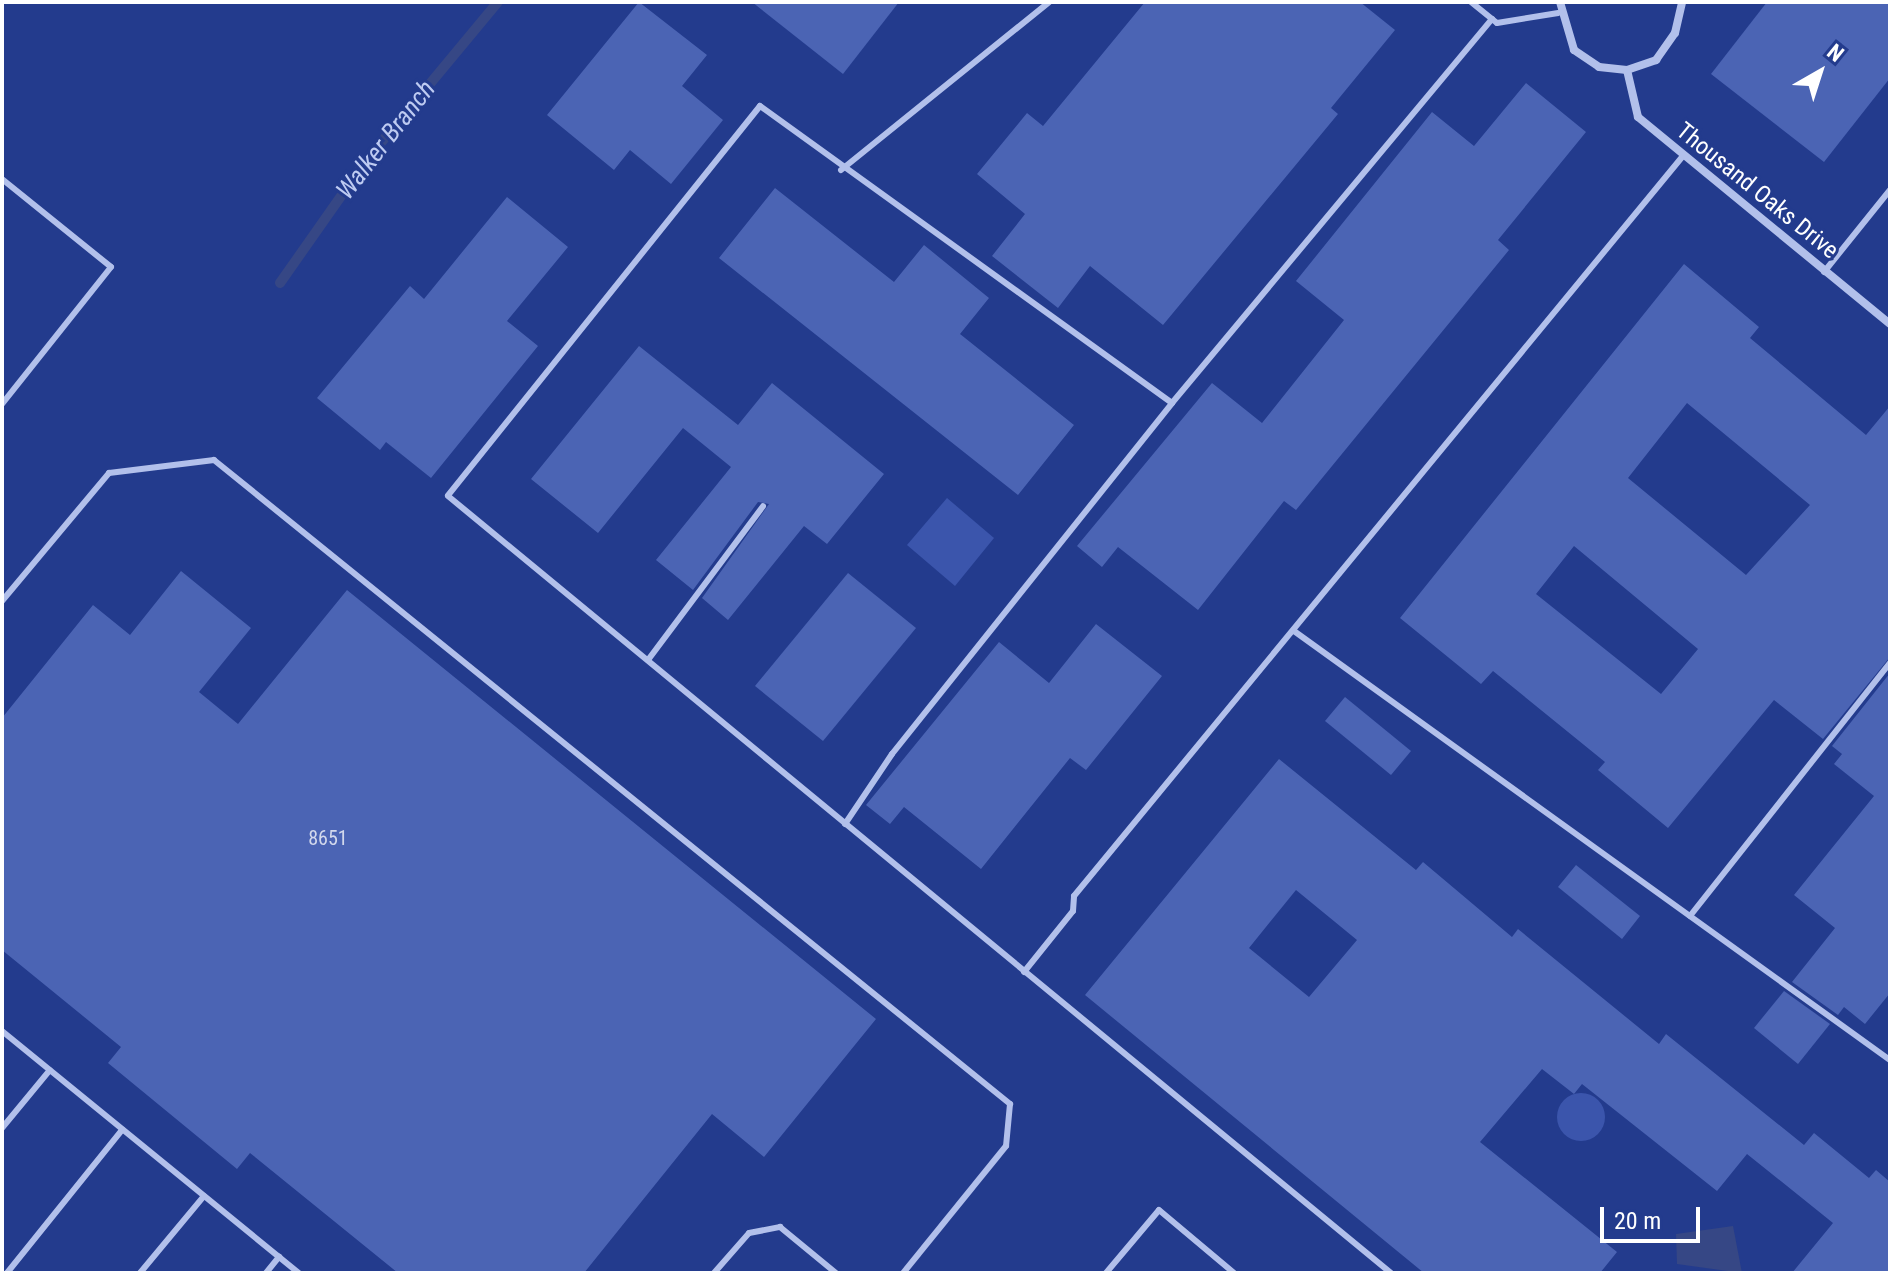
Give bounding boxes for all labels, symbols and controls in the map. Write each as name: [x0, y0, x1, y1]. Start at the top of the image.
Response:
north arrow: [1780, 32, 1860, 112]
text: N: [1822, 39, 1849, 67]
water label: Walker Branch: [330, 74, 442, 206]
street label: Thousand Oaks Drive: [1670, 117, 1844, 265]
house number: 8651: [308, 826, 348, 850]
scale bar: [1604, 1191, 1704, 1241]
text: 20 m: [1614, 1207, 1661, 1235]

